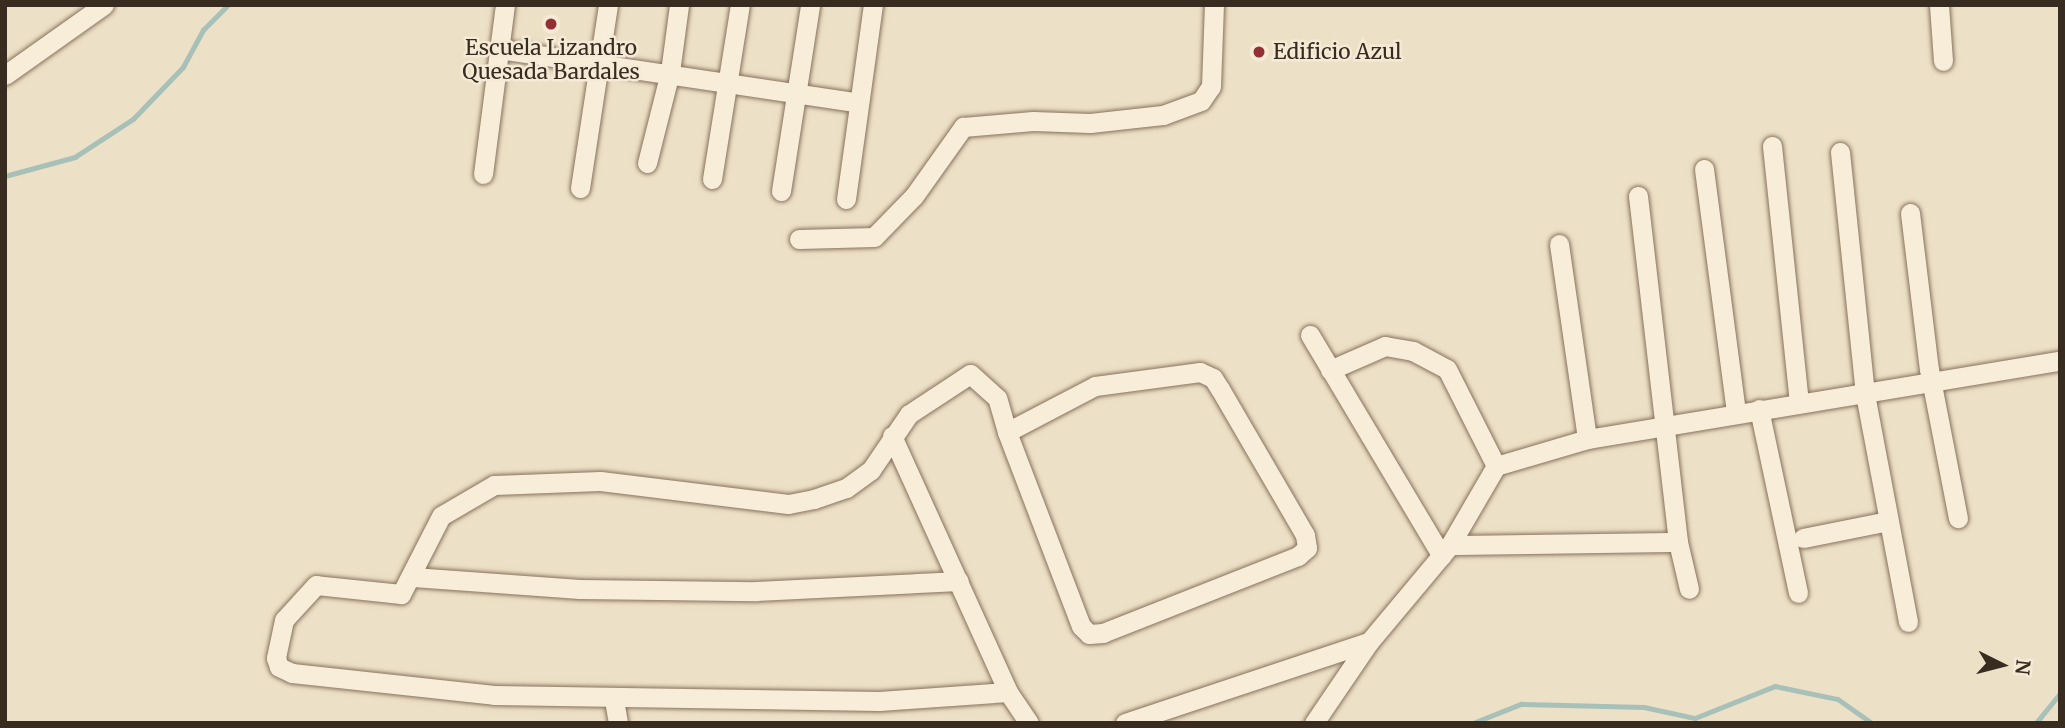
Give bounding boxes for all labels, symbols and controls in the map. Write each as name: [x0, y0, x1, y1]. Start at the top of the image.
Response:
marker: Escuela Lizandro Quesada Bardales: [543, 16, 559, 32]
place label: Escuela Lizandro Quesada Bardales: [462, 35, 640, 85]
place label: Edificio Azul: [1273, 39, 1402, 65]
marker: Edificio Azul: [1251, 44, 1267, 60]
north arrow: [1967, 630, 2037, 700]
text: N: [2010, 658, 2036, 676]

